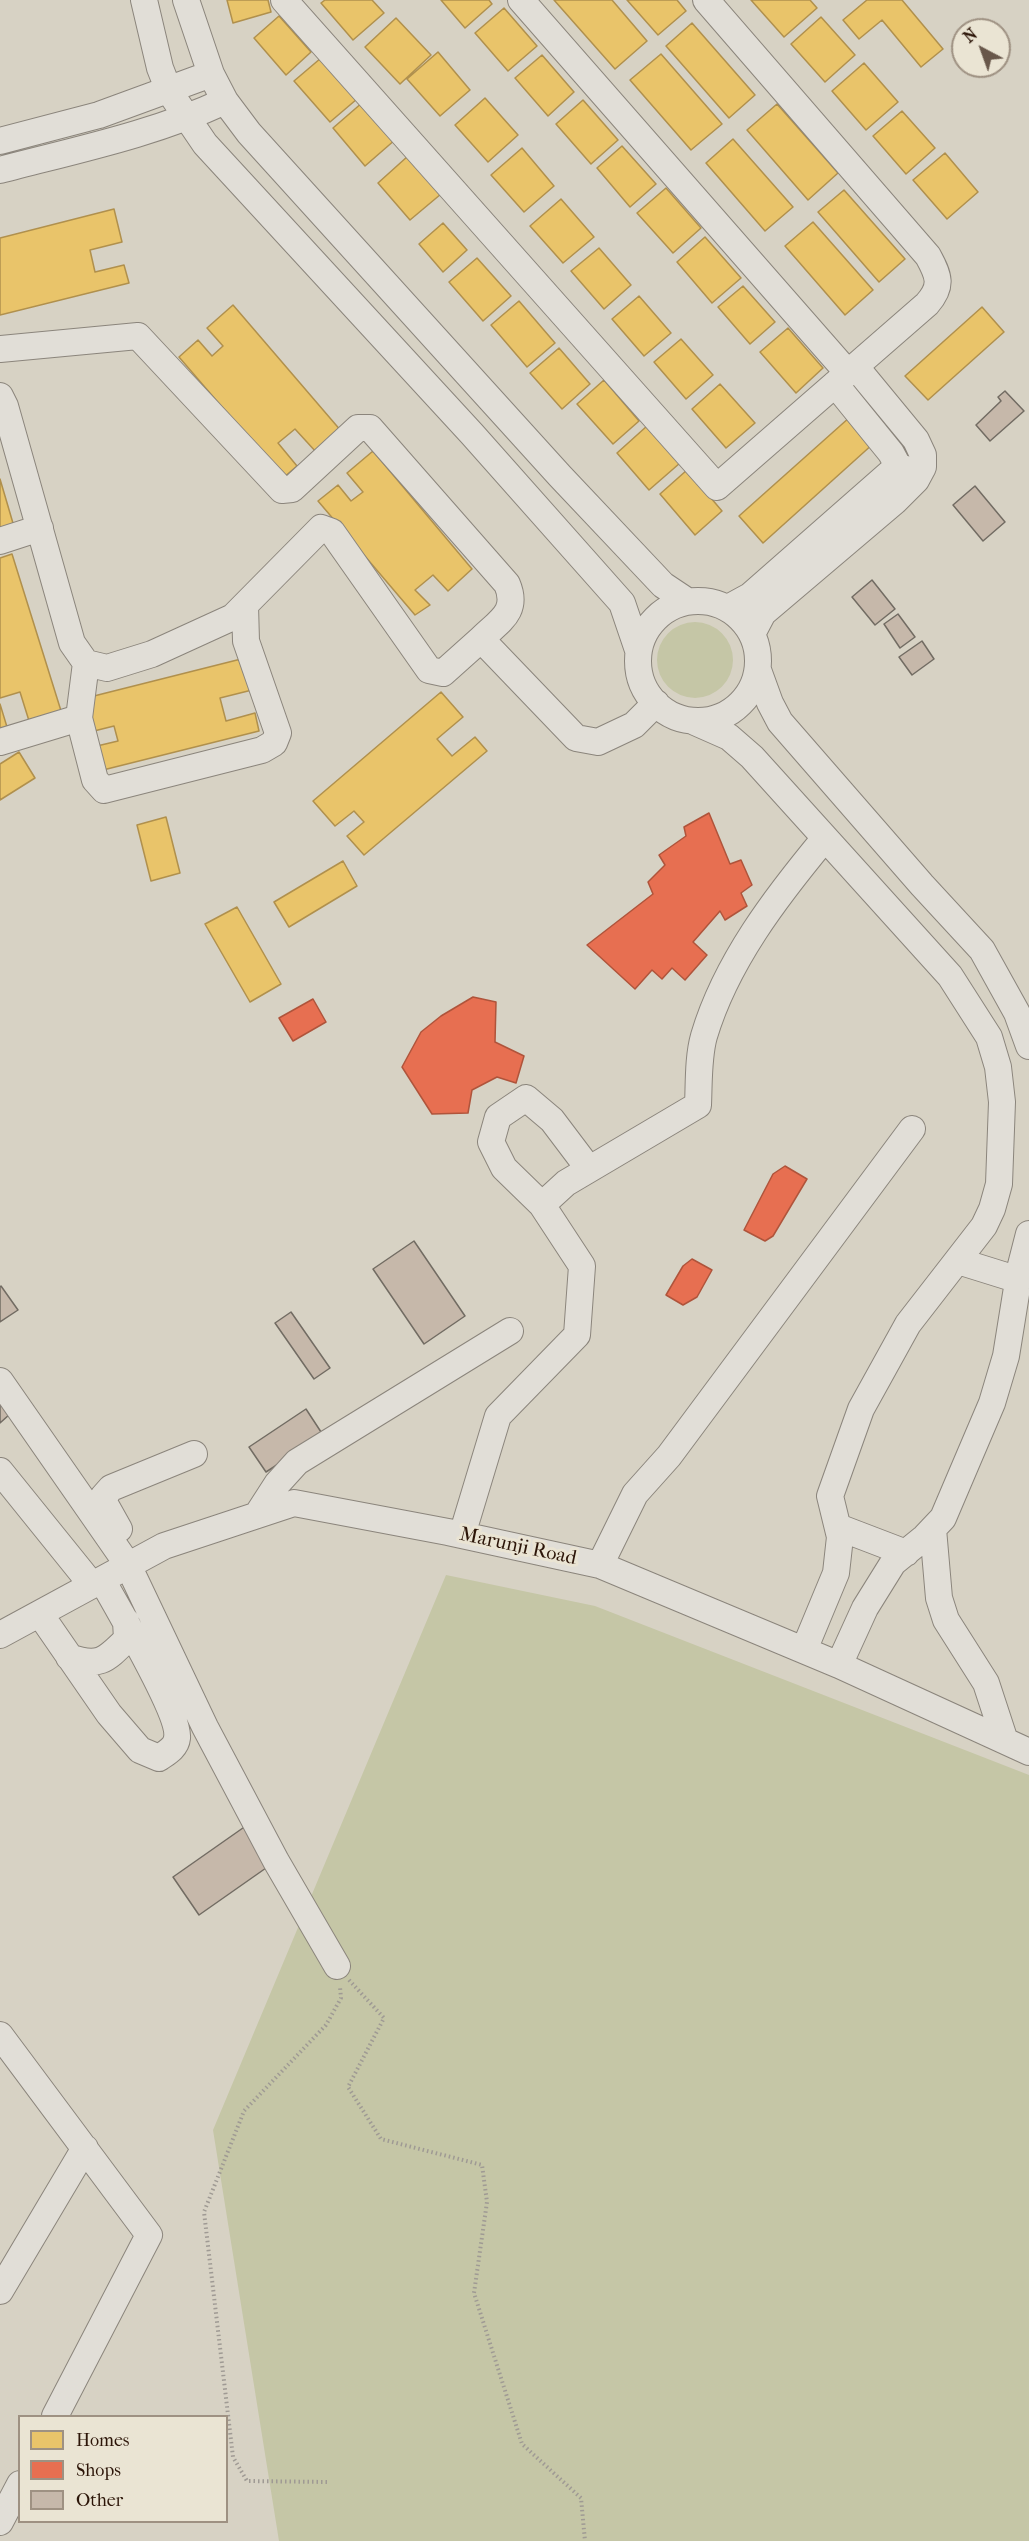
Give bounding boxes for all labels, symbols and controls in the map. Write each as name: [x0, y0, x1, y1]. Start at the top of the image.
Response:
north arrow: [951, 18, 1011, 78]
text: N: [959, 24, 981, 47]
street label: Marunji Road: [457, 1523, 579, 1571]
legend: [18, 2415, 228, 2523]
text: Homes: [76, 2430, 130, 2451]
text: Shops: [76, 2460, 121, 2481]
text: Other: [76, 2490, 123, 2511]

